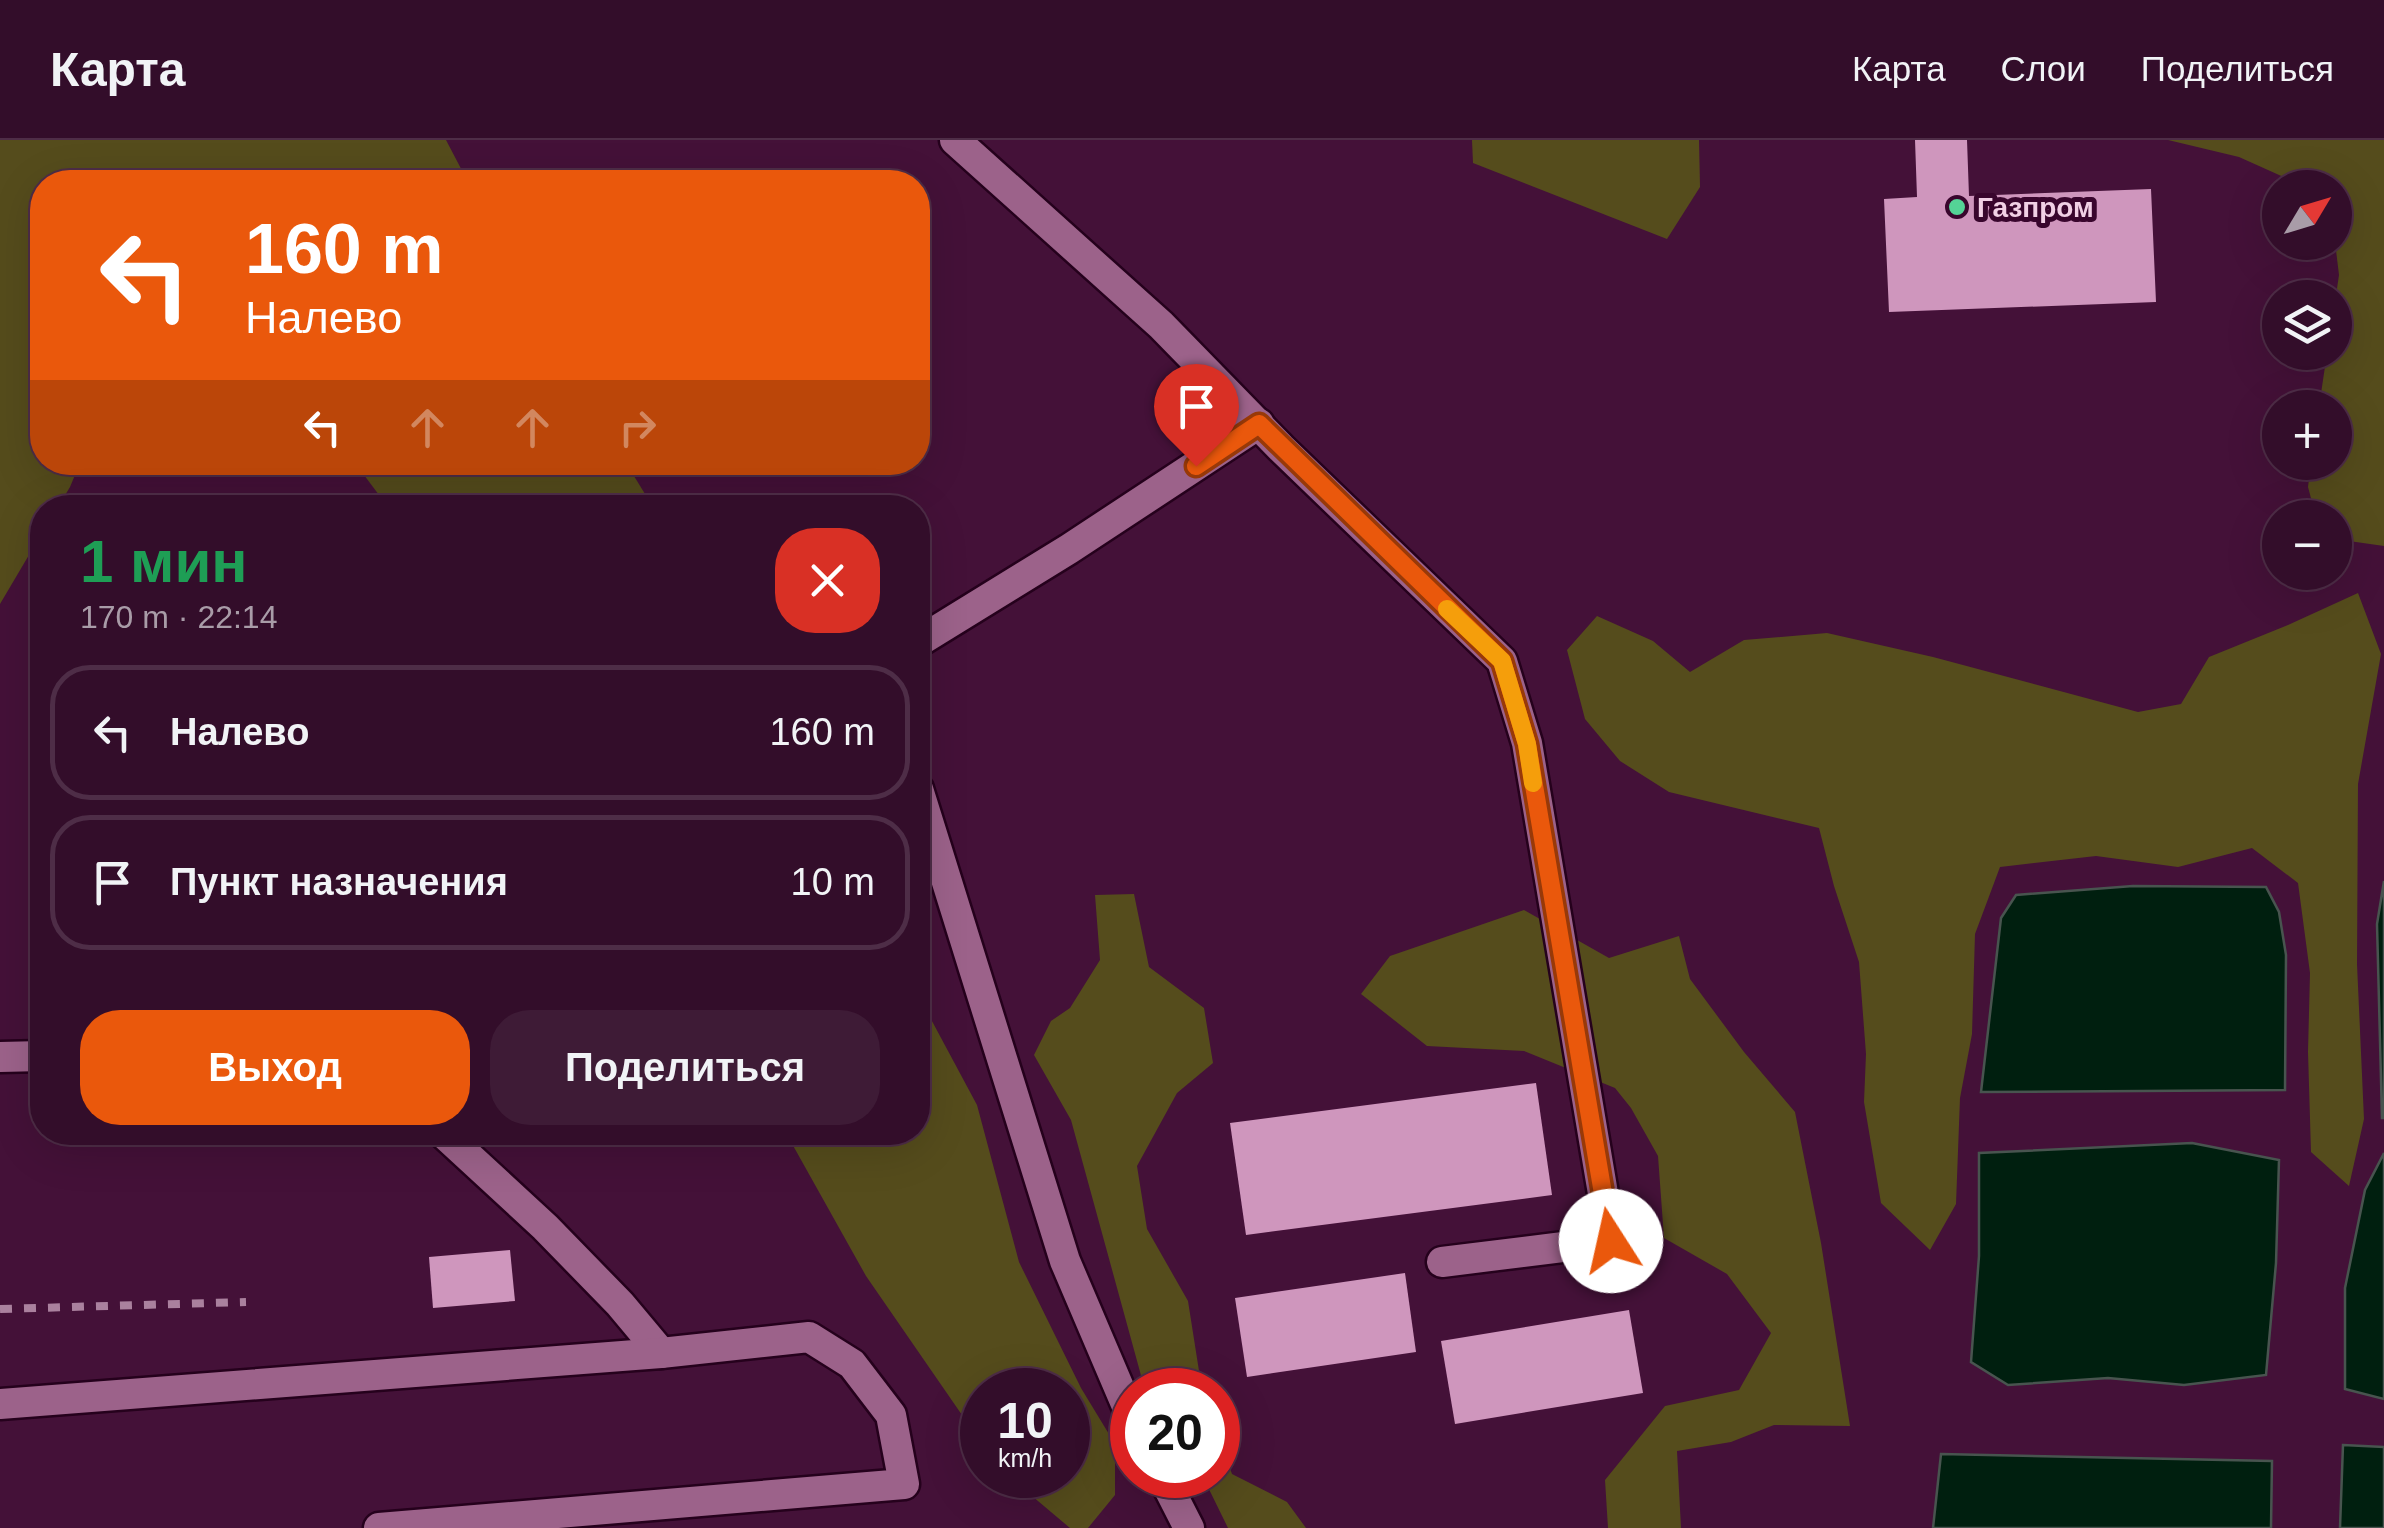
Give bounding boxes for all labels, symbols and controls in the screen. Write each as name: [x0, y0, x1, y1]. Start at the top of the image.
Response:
text: Карта: [50, 43, 185, 96]
text: Карта: [1852, 49, 1946, 88]
text: Слои: [2001, 49, 2086, 88]
text: Поделиться: [2141, 49, 2334, 88]
north arrow: [2262, 170, 2352, 260]
map controls: [2262, 170, 2352, 590]
place label: Газпром: [1977, 192, 2094, 223]
marker: Газпром: [1946, 196, 1968, 218]
icon: left: [80, 210, 210, 340]
text: 160 m: [245, 210, 443, 288]
button: layers: [2262, 280, 2352, 370]
text: Налево: [245, 292, 402, 343]
pin: [1154, 364, 1239, 467]
icon: arrive: [1169, 379, 1224, 434]
button: +: [2262, 390, 2352, 480]
icon: left: [295, 400, 350, 455]
icon: ahead: [400, 400, 455, 455]
icon: ahead: [505, 400, 560, 455]
icon: right: [610, 400, 665, 455]
button: −: [2262, 500, 2352, 590]
text: 1 мин: [80, 528, 248, 595]
button: close: [775, 528, 880, 633]
text: 170 m · 22:14: [80, 599, 277, 635]
icon: left: [85, 705, 140, 760]
text: Налево: [170, 711, 309, 753]
text: 160 m: [769, 711, 875, 753]
icon: arrive: [85, 855, 140, 910]
text: Пункт назначения: [170, 861, 508, 903]
text: 10 m: [791, 861, 875, 903]
button: Выход: [80, 1010, 470, 1125]
button: Поделиться: [490, 1010, 880, 1125]
position arrow: [1559, 1189, 1663, 1293]
speed limit sign: 20: [1110, 1368, 1240, 1498]
text: 10: [997, 1393, 1053, 1449]
text: km/h: [998, 1444, 1052, 1472]

